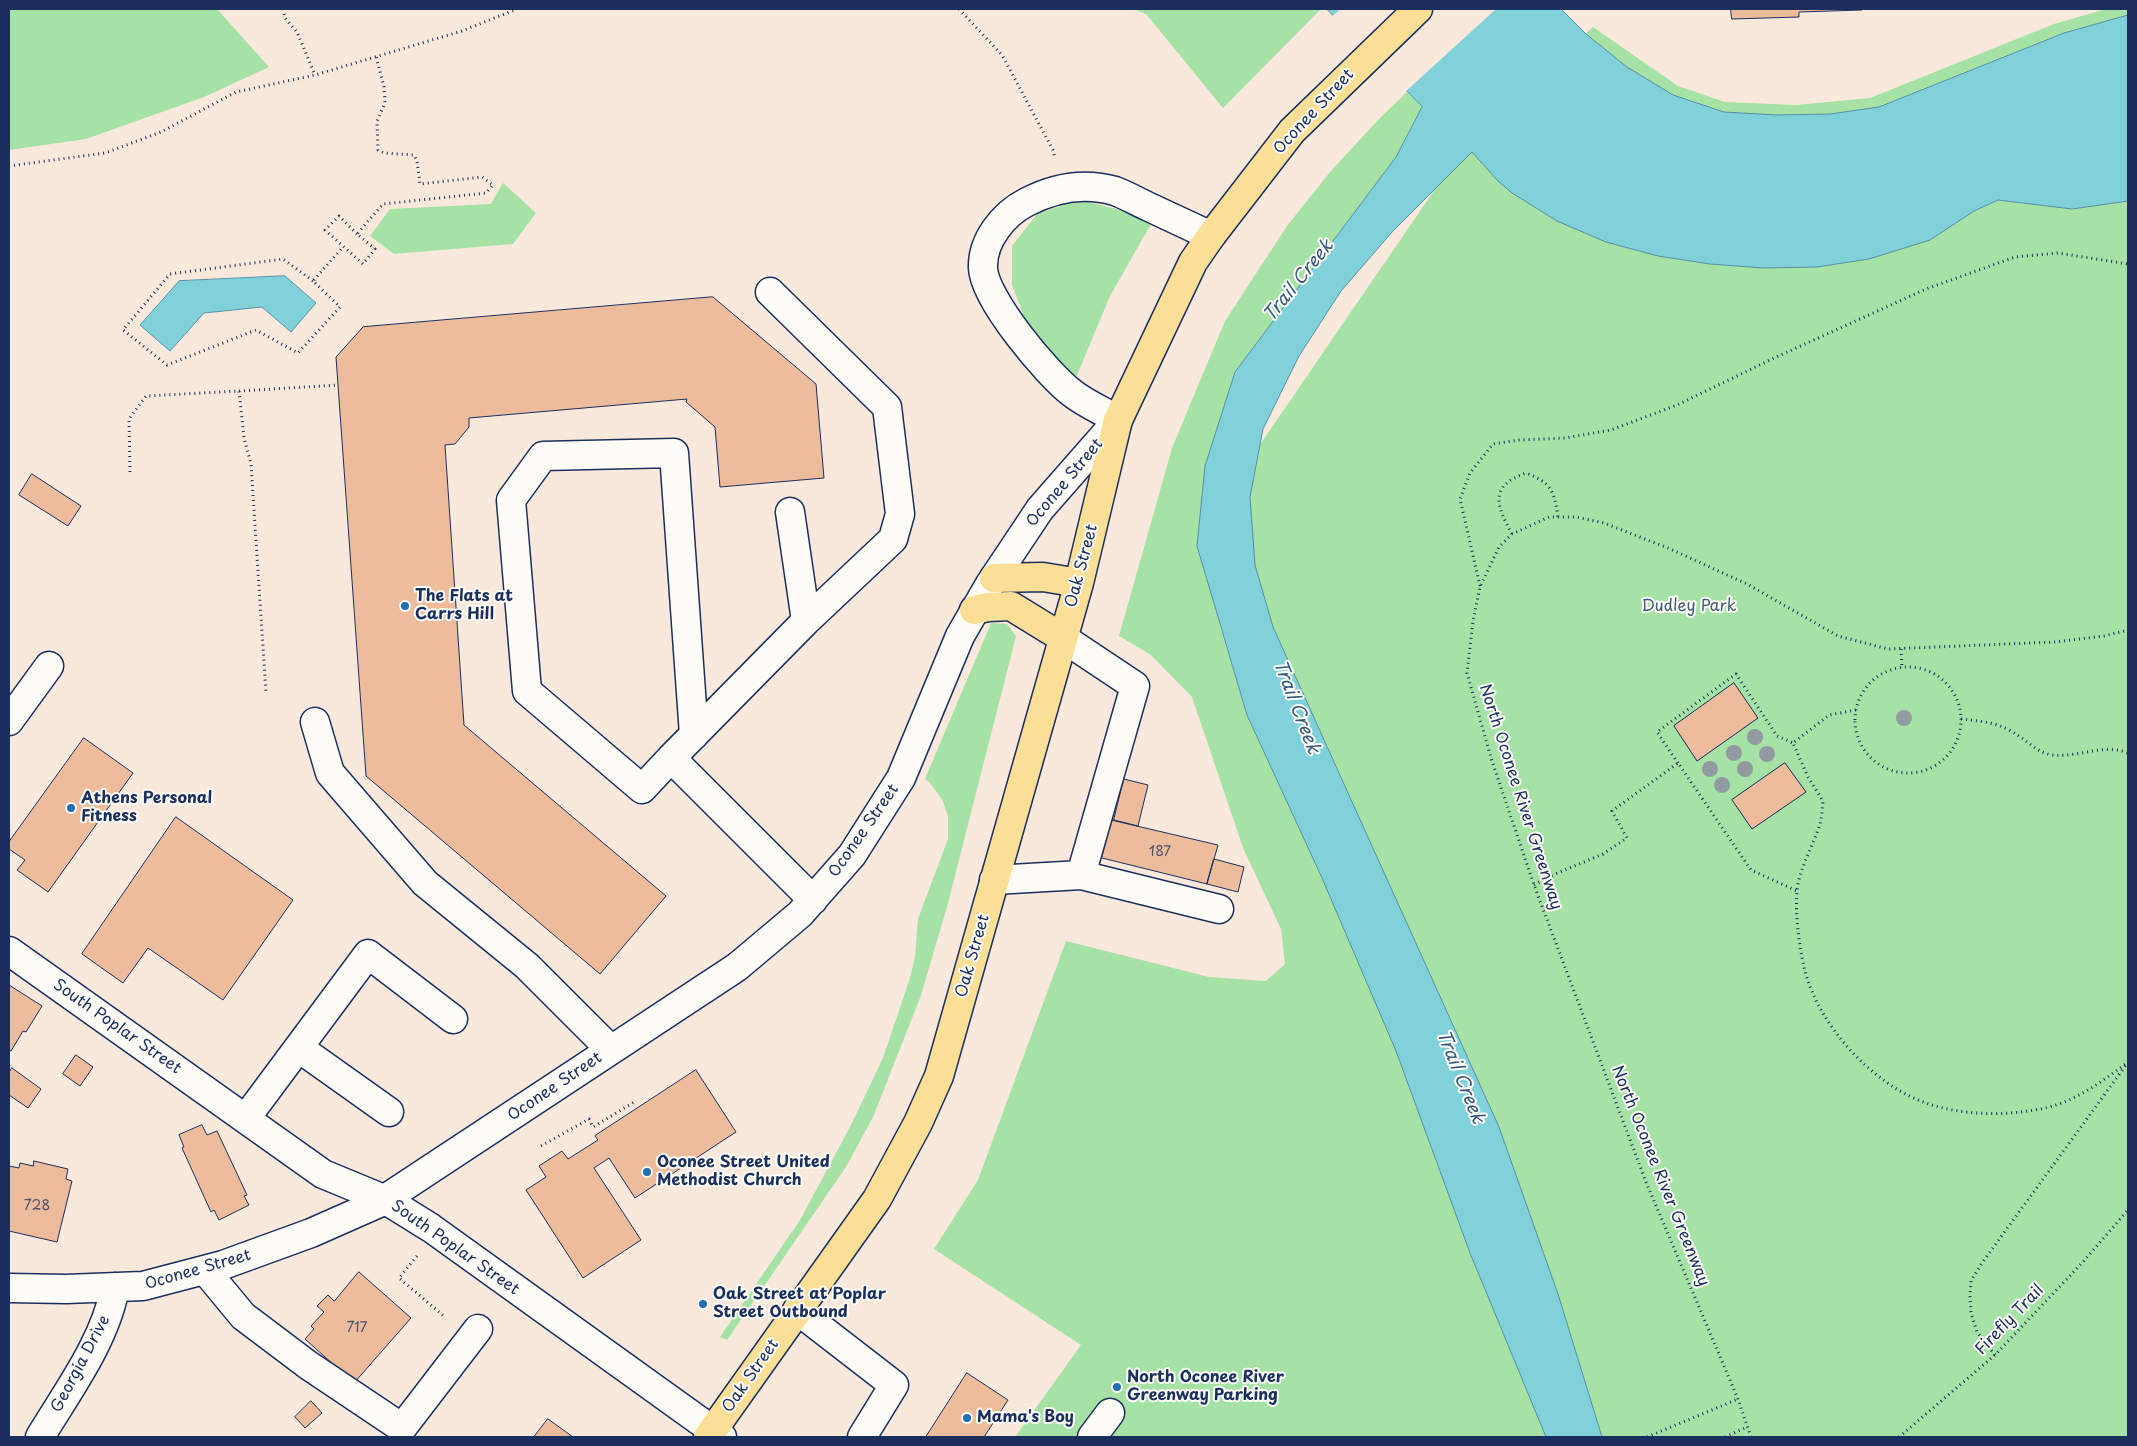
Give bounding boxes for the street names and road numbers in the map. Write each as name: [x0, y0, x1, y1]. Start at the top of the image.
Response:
street label: Oconee Street: [1270, 65, 1358, 159]
street label: Oconee Street: [1022, 435, 1108, 531]
street label: Oak Street: [1062, 522, 1102, 610]
street label: North Oconee River Greenway: [1474, 682, 1566, 912]
street label: Oconee Street: [825, 781, 903, 881]
street label: Oak Street: [952, 912, 994, 1000]
street label: South Poplar Street: [49, 976, 185, 1078]
street label: Oconee Street: [504, 1048, 606, 1126]
street label: North Oconee River Greenway: [1607, 1063, 1713, 1289]
street label: South Poplar Street: [387, 1197, 523, 1299]
street label: Oconee Street: [143, 1246, 253, 1294]
street label: Firefly Trail: [1972, 1281, 2048, 1359]
street label: Georgia Drive: [47, 1312, 115, 1416]
street label: Oak Street: [719, 1336, 783, 1416]

